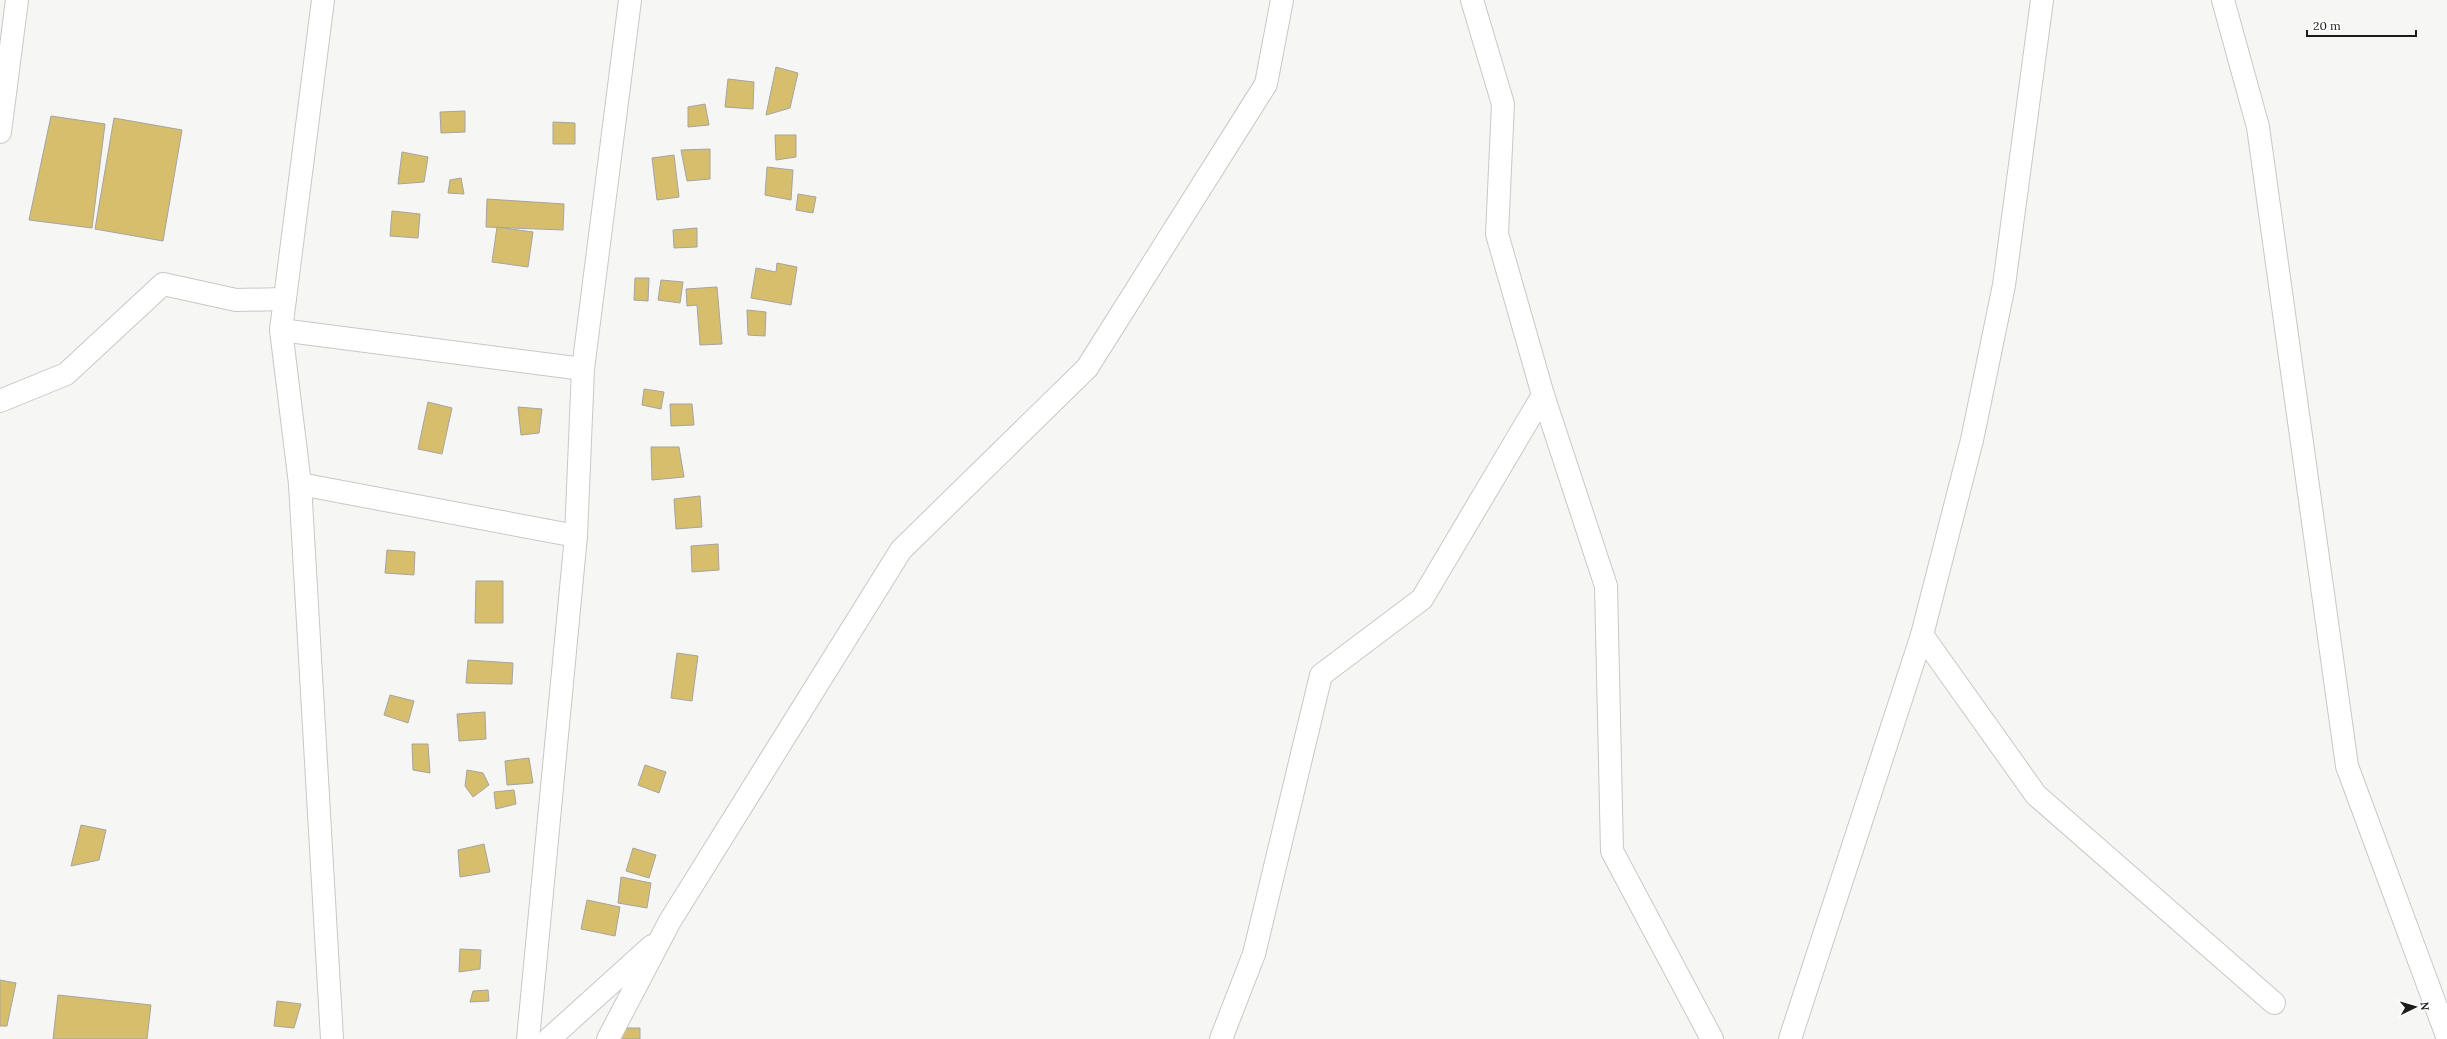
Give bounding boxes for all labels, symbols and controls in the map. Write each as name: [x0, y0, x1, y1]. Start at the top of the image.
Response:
scale bar: [2307, 12, 2416, 38]
text: 20 m: [2313, 18, 2341, 33]
north arrow: [2395, 987, 2435, 1027]
text: N: [2418, 1001, 2432, 1011]

